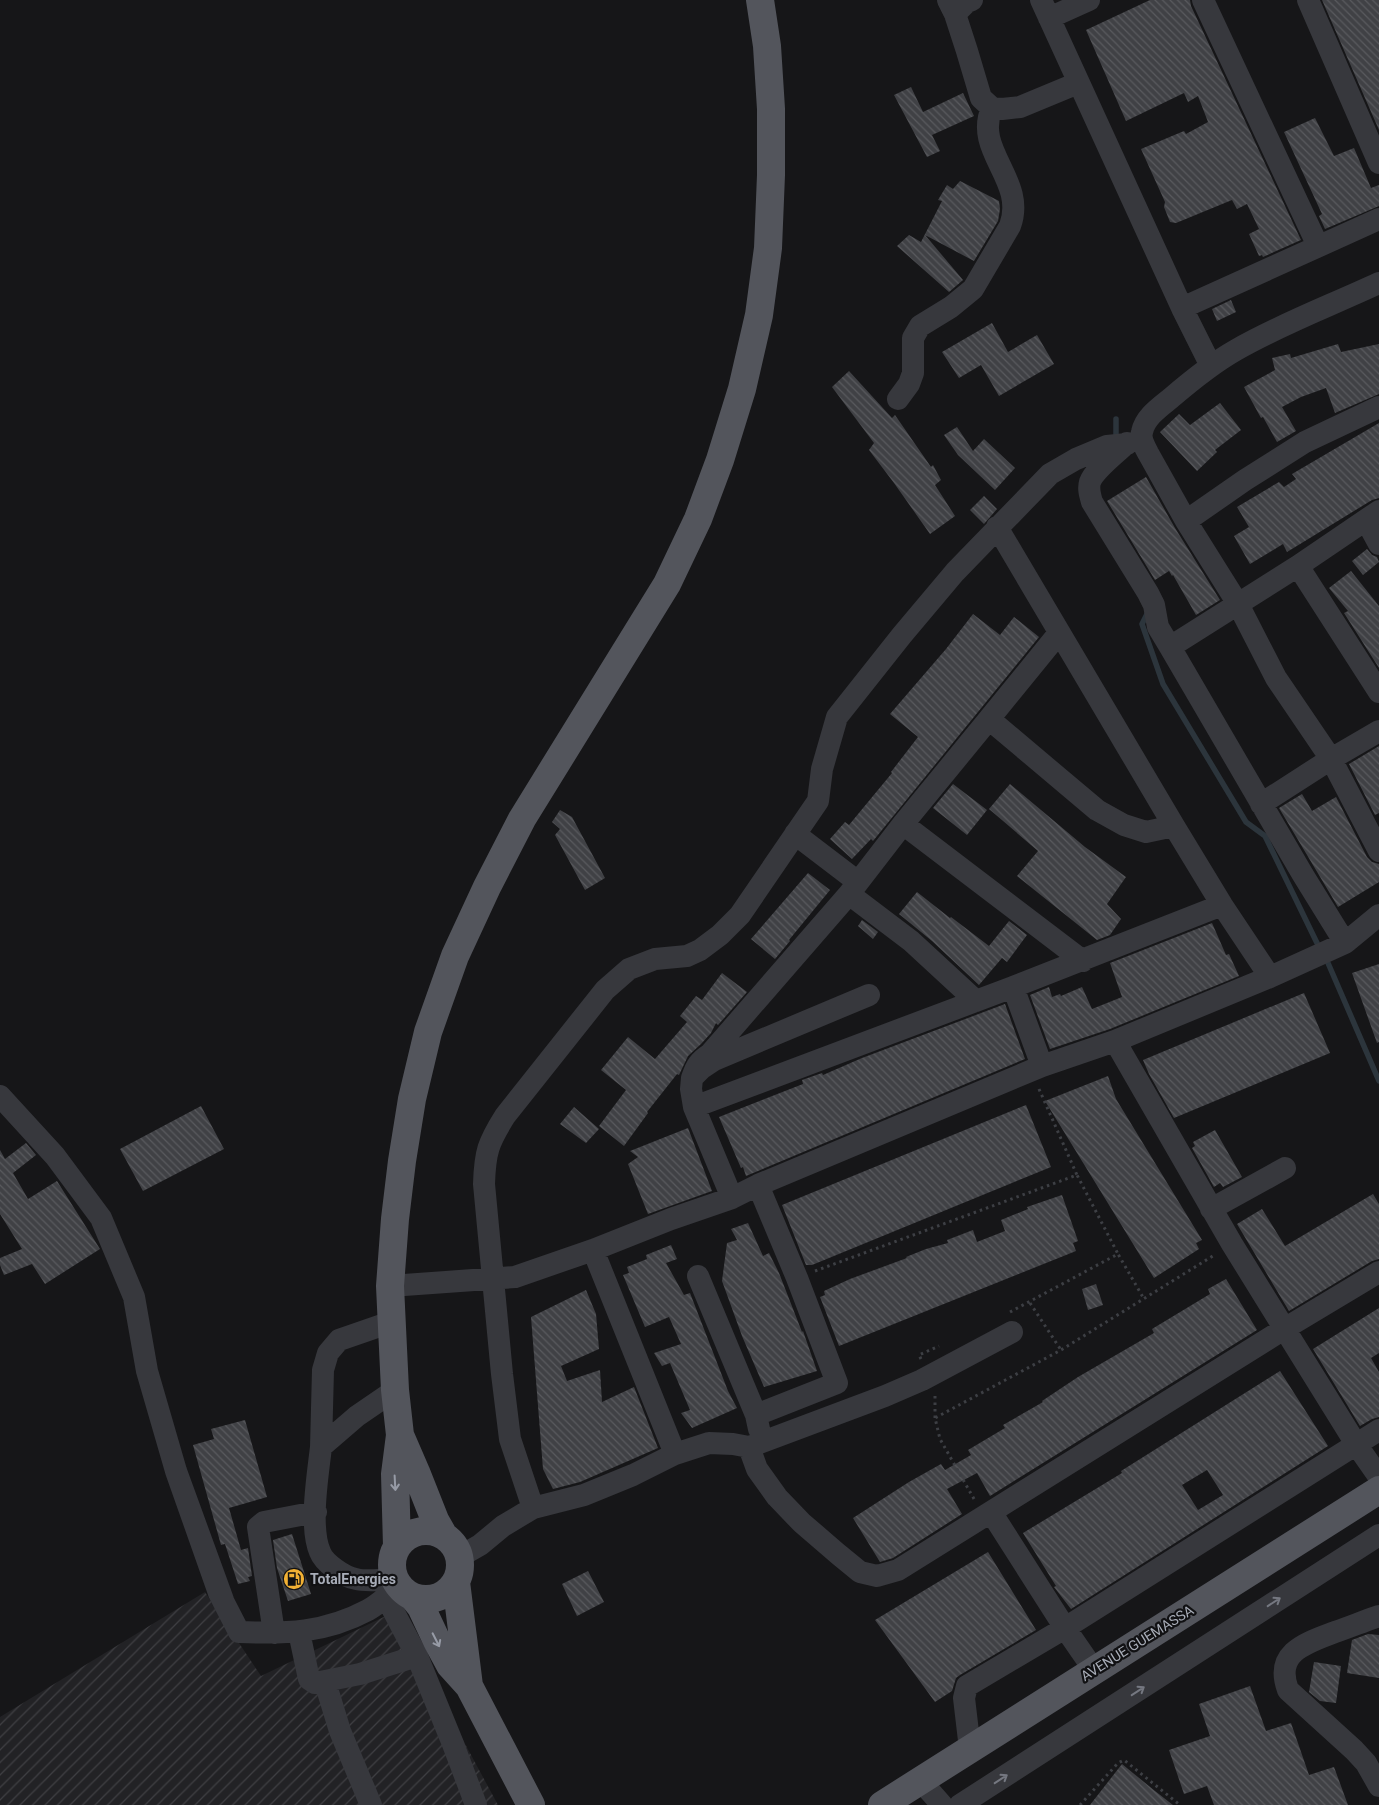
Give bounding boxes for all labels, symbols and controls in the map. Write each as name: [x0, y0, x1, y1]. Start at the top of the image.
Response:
one-way arrow: [390, 1474, 400, 1491]
fuel station icon: TotalEnergies: [282, 1567, 306, 1591]
place label: TotalEnergies: [310, 1571, 396, 1587]
one-way arrow: [1267, 1597, 1281, 1607]
street label: AVENUE GUEMASSA: [1078, 1602, 1196, 1684]
one-way arrow: [432, 1632, 441, 1647]
one-way arrow: [1130, 1685, 1144, 1695]
one-way arrow: [994, 1773, 1008, 1784]

